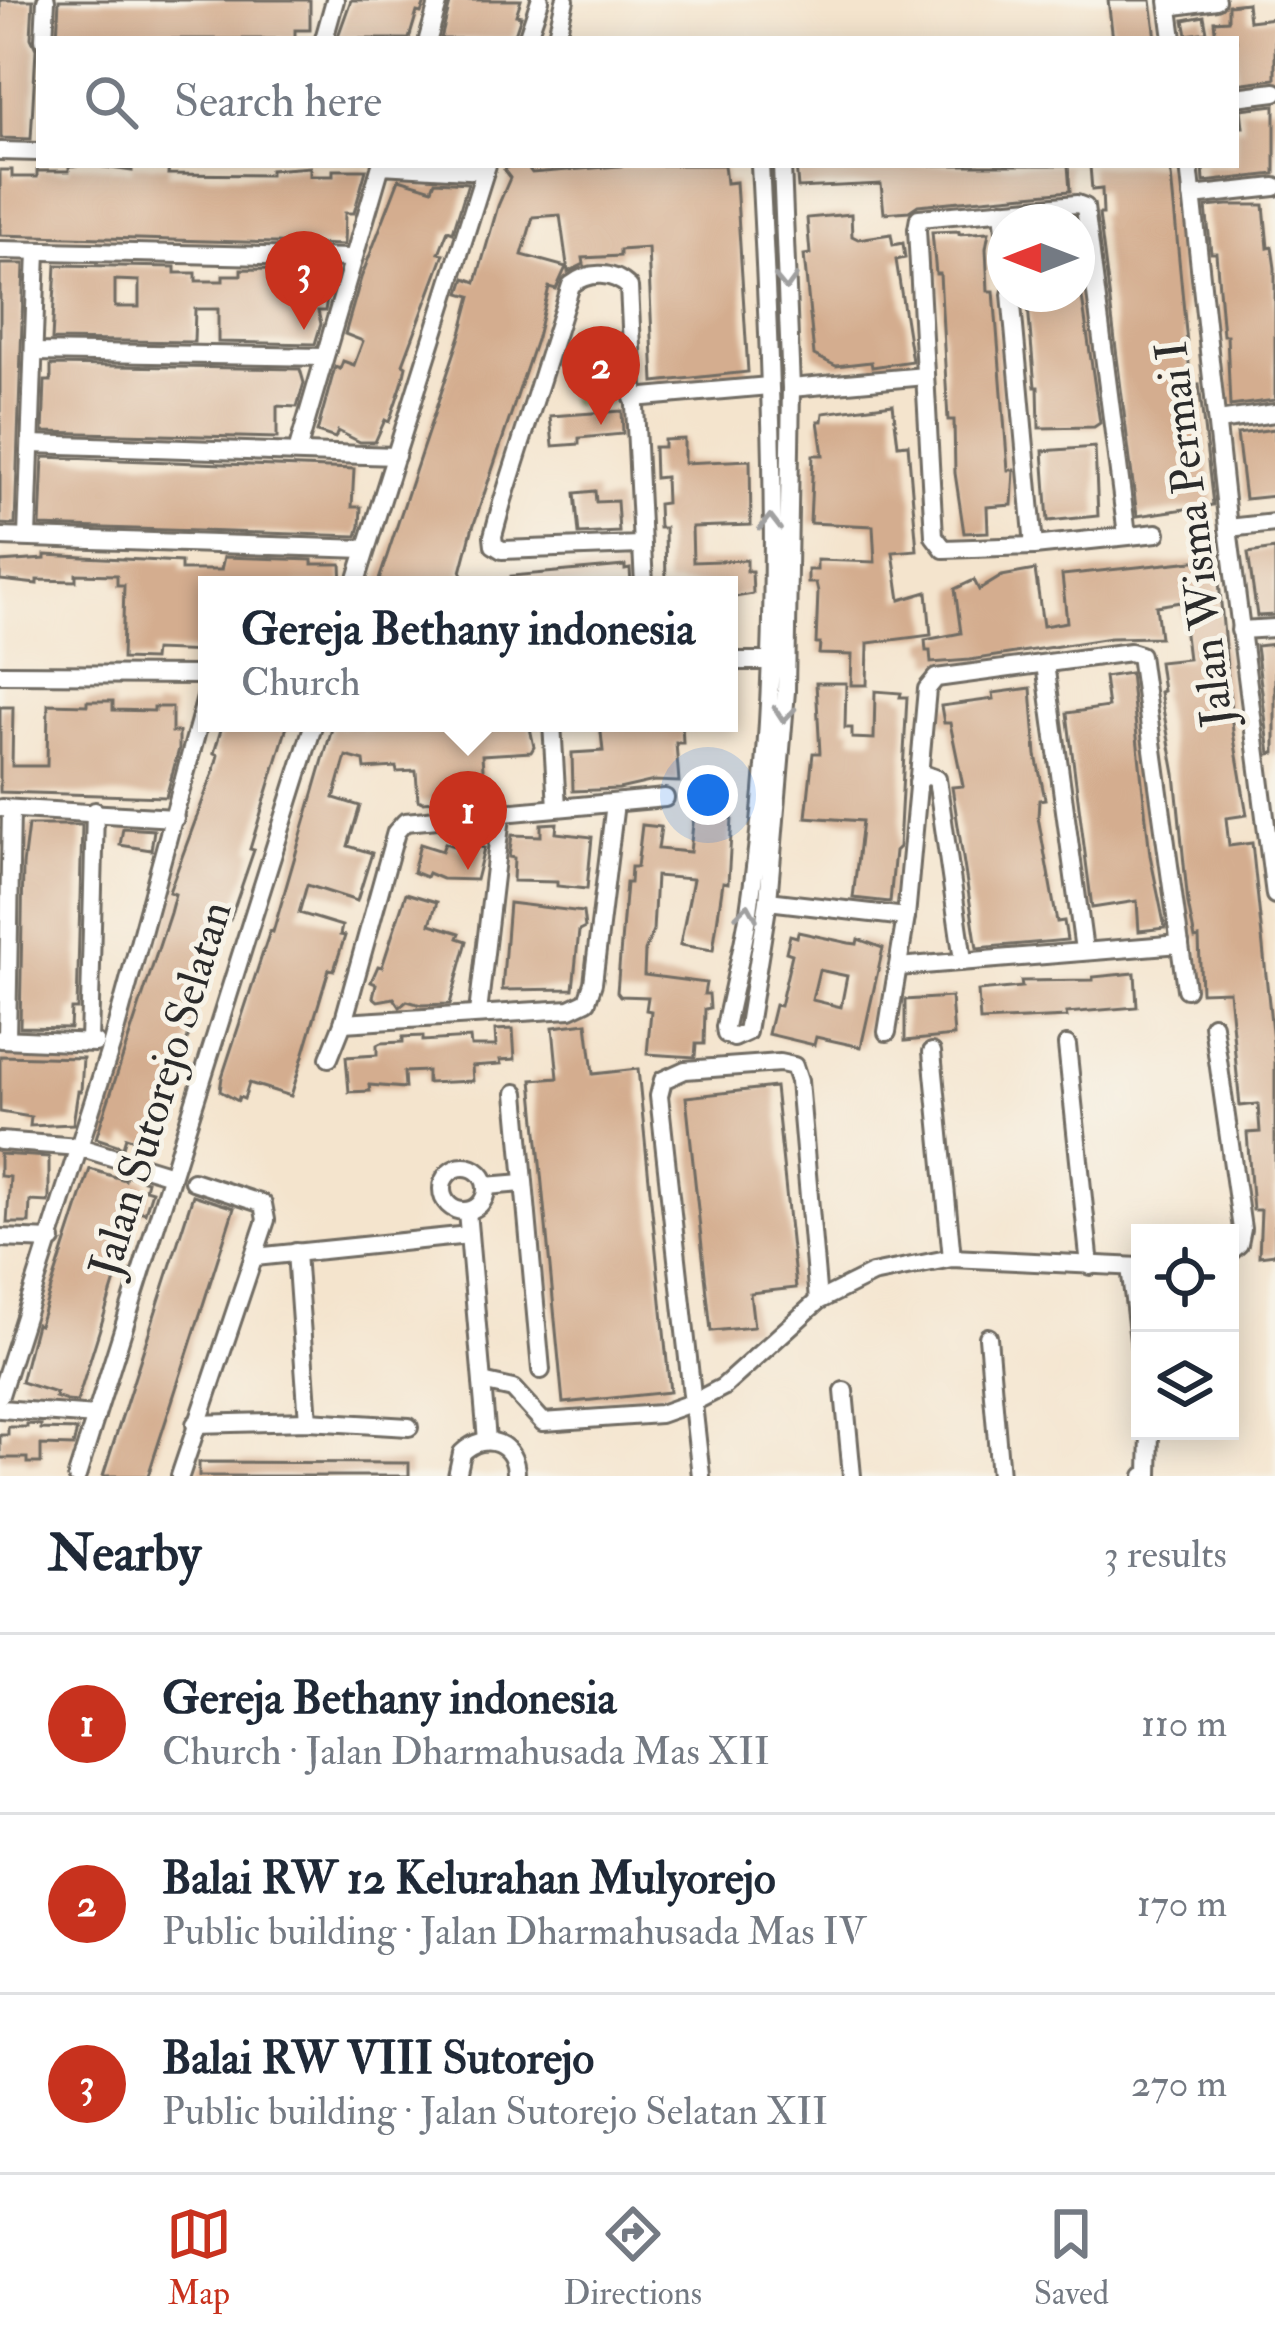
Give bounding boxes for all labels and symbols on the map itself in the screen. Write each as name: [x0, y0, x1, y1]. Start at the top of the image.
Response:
north arrow: [987, 204, 1095, 312]
pin: 3: [265, 231, 343, 330]
one-way arrow: [773, 273, 799, 292]
pin: 2: [562, 326, 640, 425]
street label: Jalan Wisma Permai I: [1144, 338, 1247, 732]
one-way arrow: [757, 513, 783, 531]
one-way arrow: [772, 705, 797, 724]
your location: [678, 765, 738, 825]
pin: 1: [429, 771, 507, 870]
street label: Jalan Sutorejo Selatan: [77, 894, 245, 1285]
one-way arrow: [734, 902, 759, 922]

